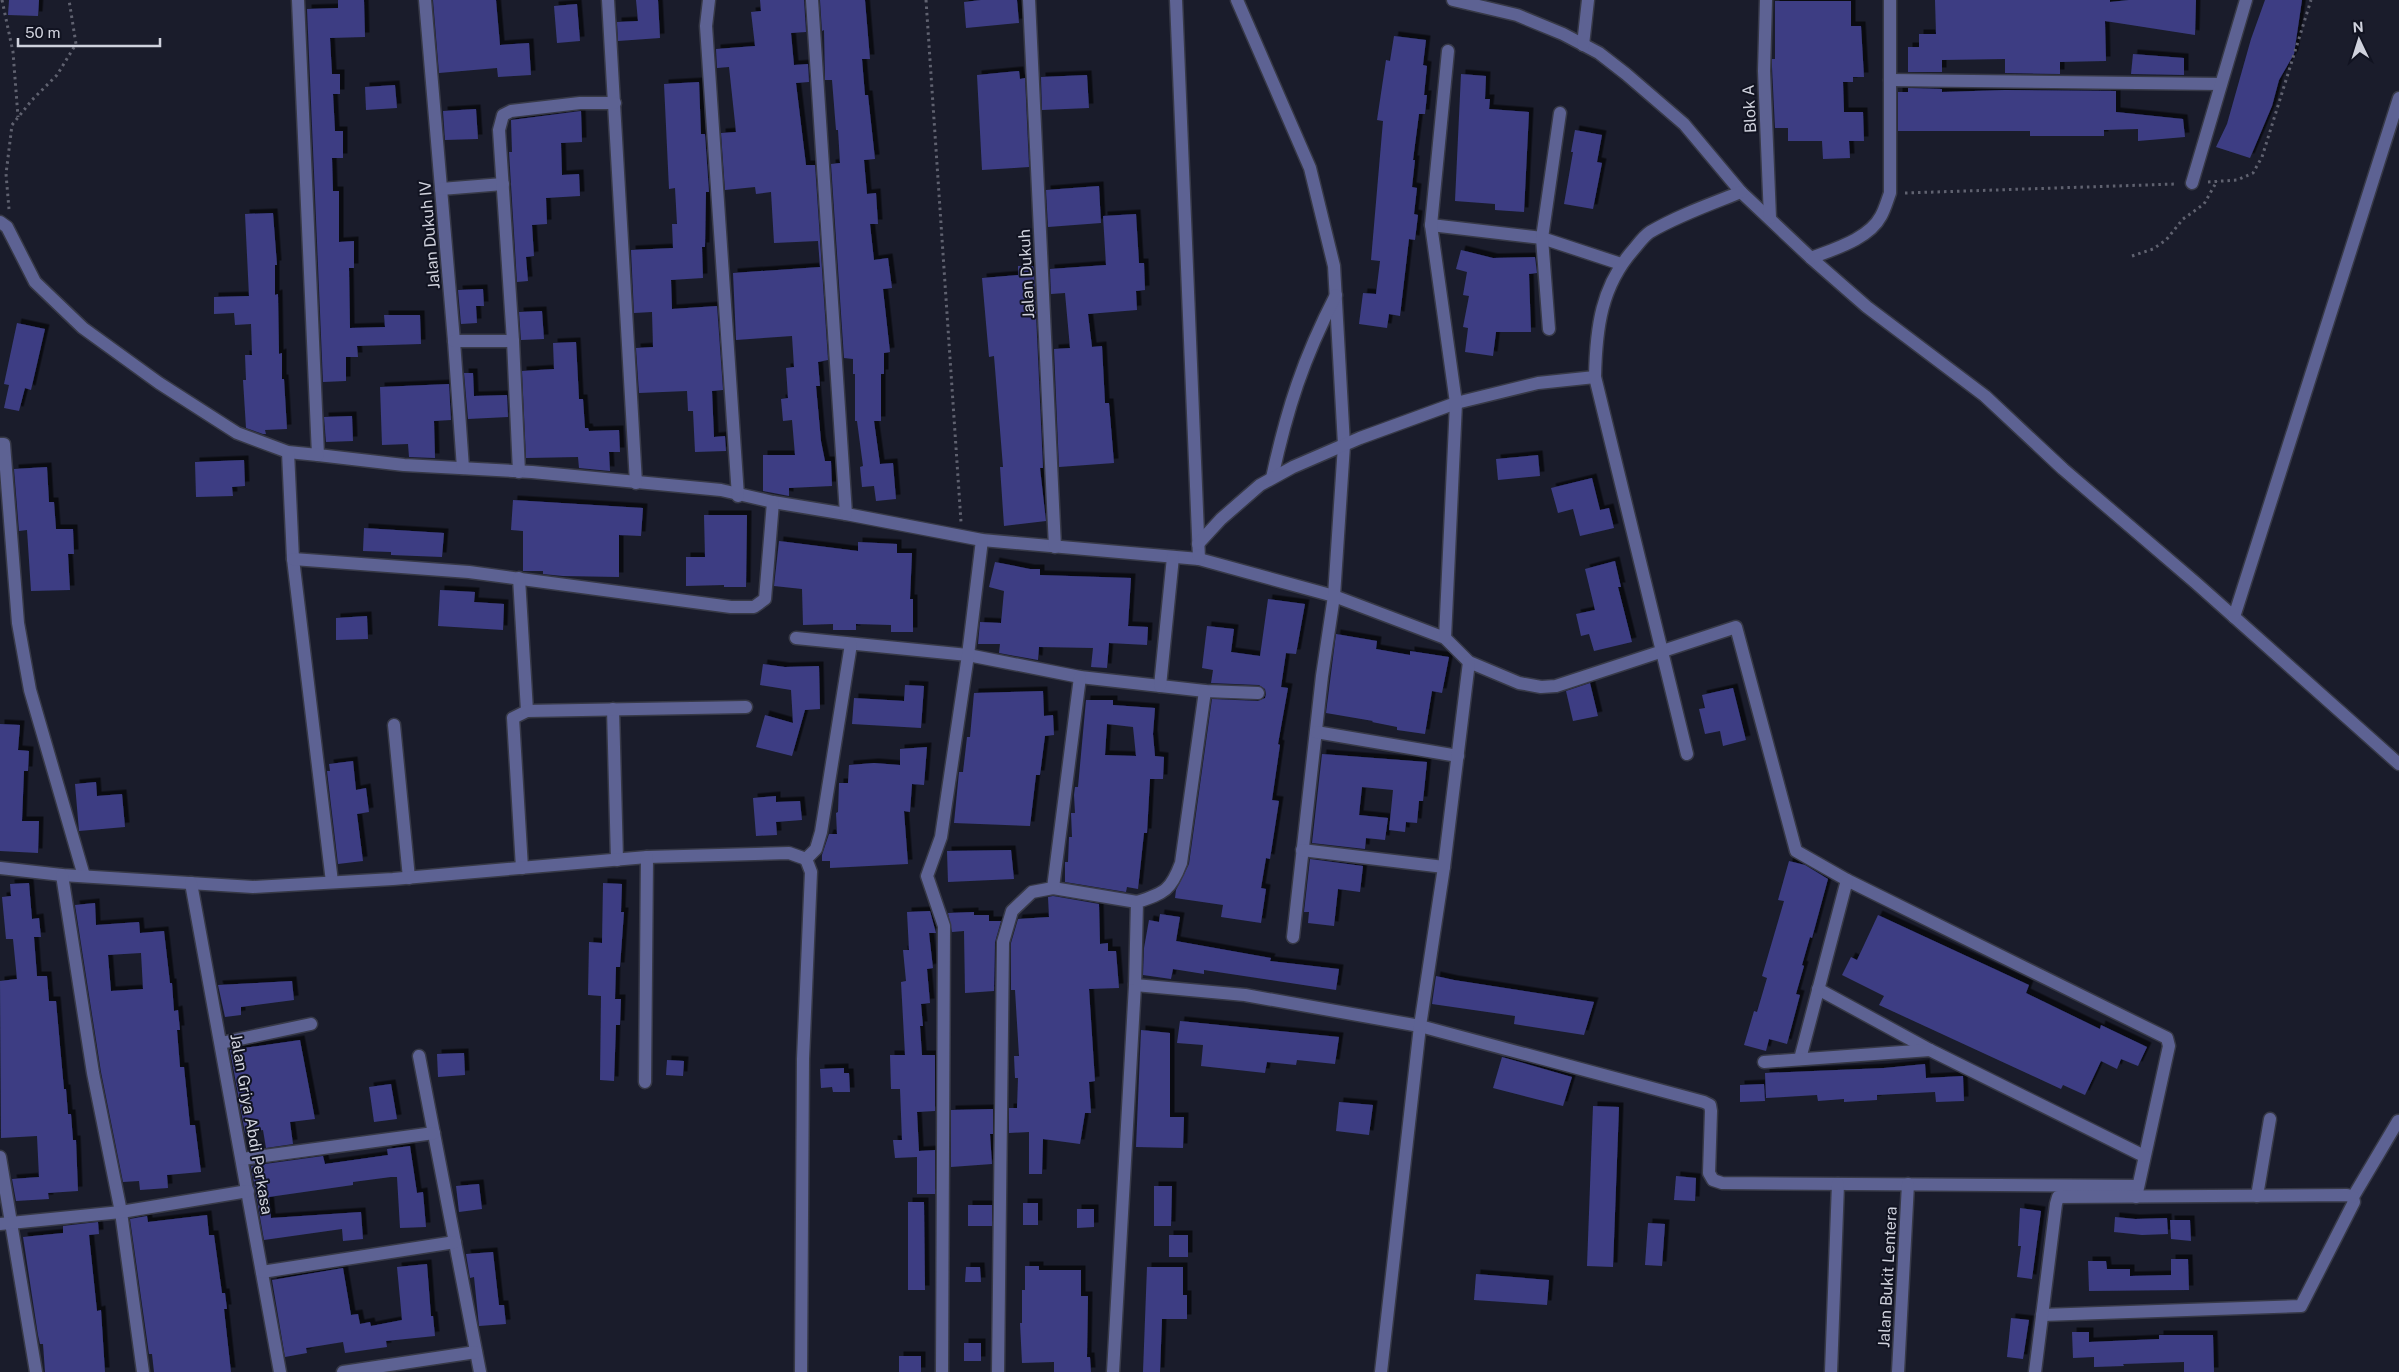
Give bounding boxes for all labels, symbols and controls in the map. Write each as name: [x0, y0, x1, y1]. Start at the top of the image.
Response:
scale bar: [18, 15, 160, 47]
north arrow: [2334, 15, 2384, 65]
text: N: [2352, 19, 2364, 35]
text: 50 m: [25, 24, 60, 41]
street label: Blok A: [1739, 84, 1760, 134]
street label: Jalan Dukuh IV: [415, 180, 444, 290]
street label: Jalan Dukuh: [1015, 229, 1038, 319]
street label: Jalan Griya Abdi Perkasa: [226, 1032, 277, 1216]
street label: Jalan Bukit Lentera: [1874, 1206, 1901, 1348]

